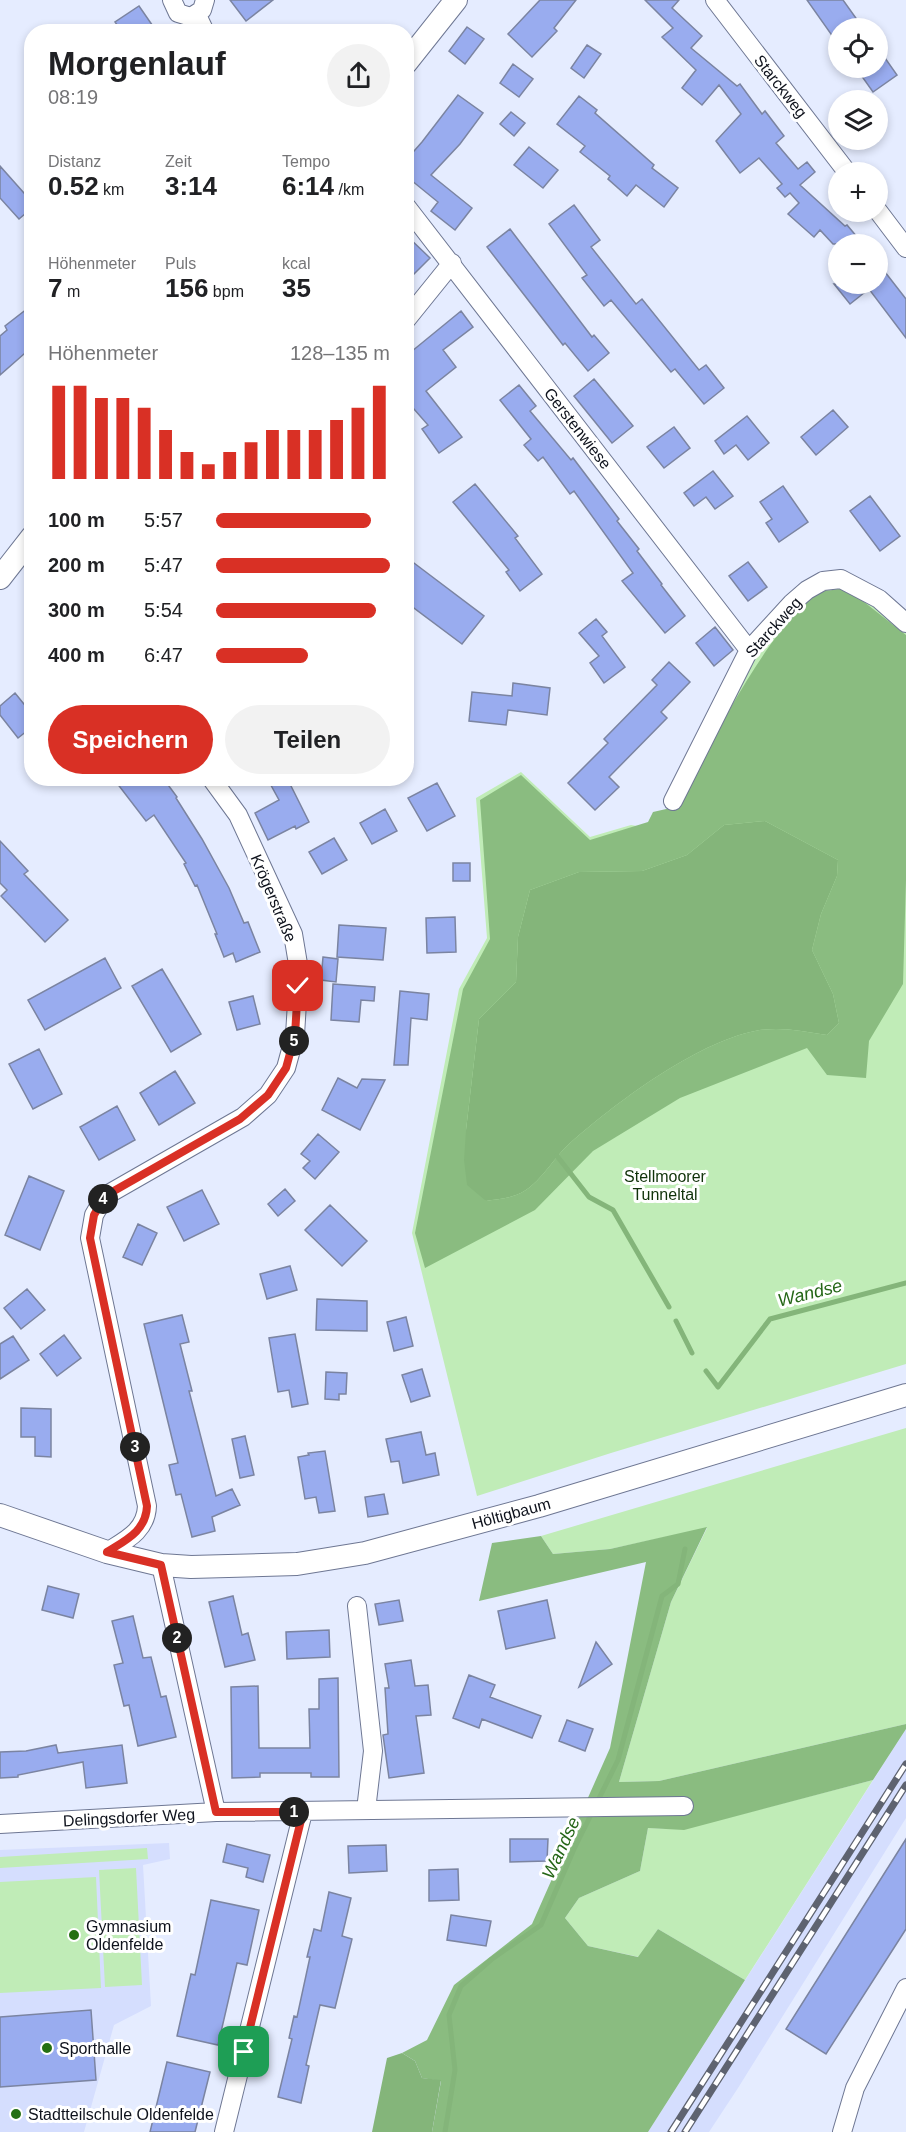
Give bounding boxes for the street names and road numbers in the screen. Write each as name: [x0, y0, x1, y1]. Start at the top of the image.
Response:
street label: Starckweg: [751, 52, 810, 121]
street label: Gerstenwiese: [541, 385, 614, 472]
street label: Starckweg: [742, 594, 805, 661]
street label: Krögerstraße: [247, 852, 300, 945]
street label: Höltigbaum: [470, 1495, 552, 1532]
street label: Delingsdorfer Weg: [63, 1806, 195, 1829]

